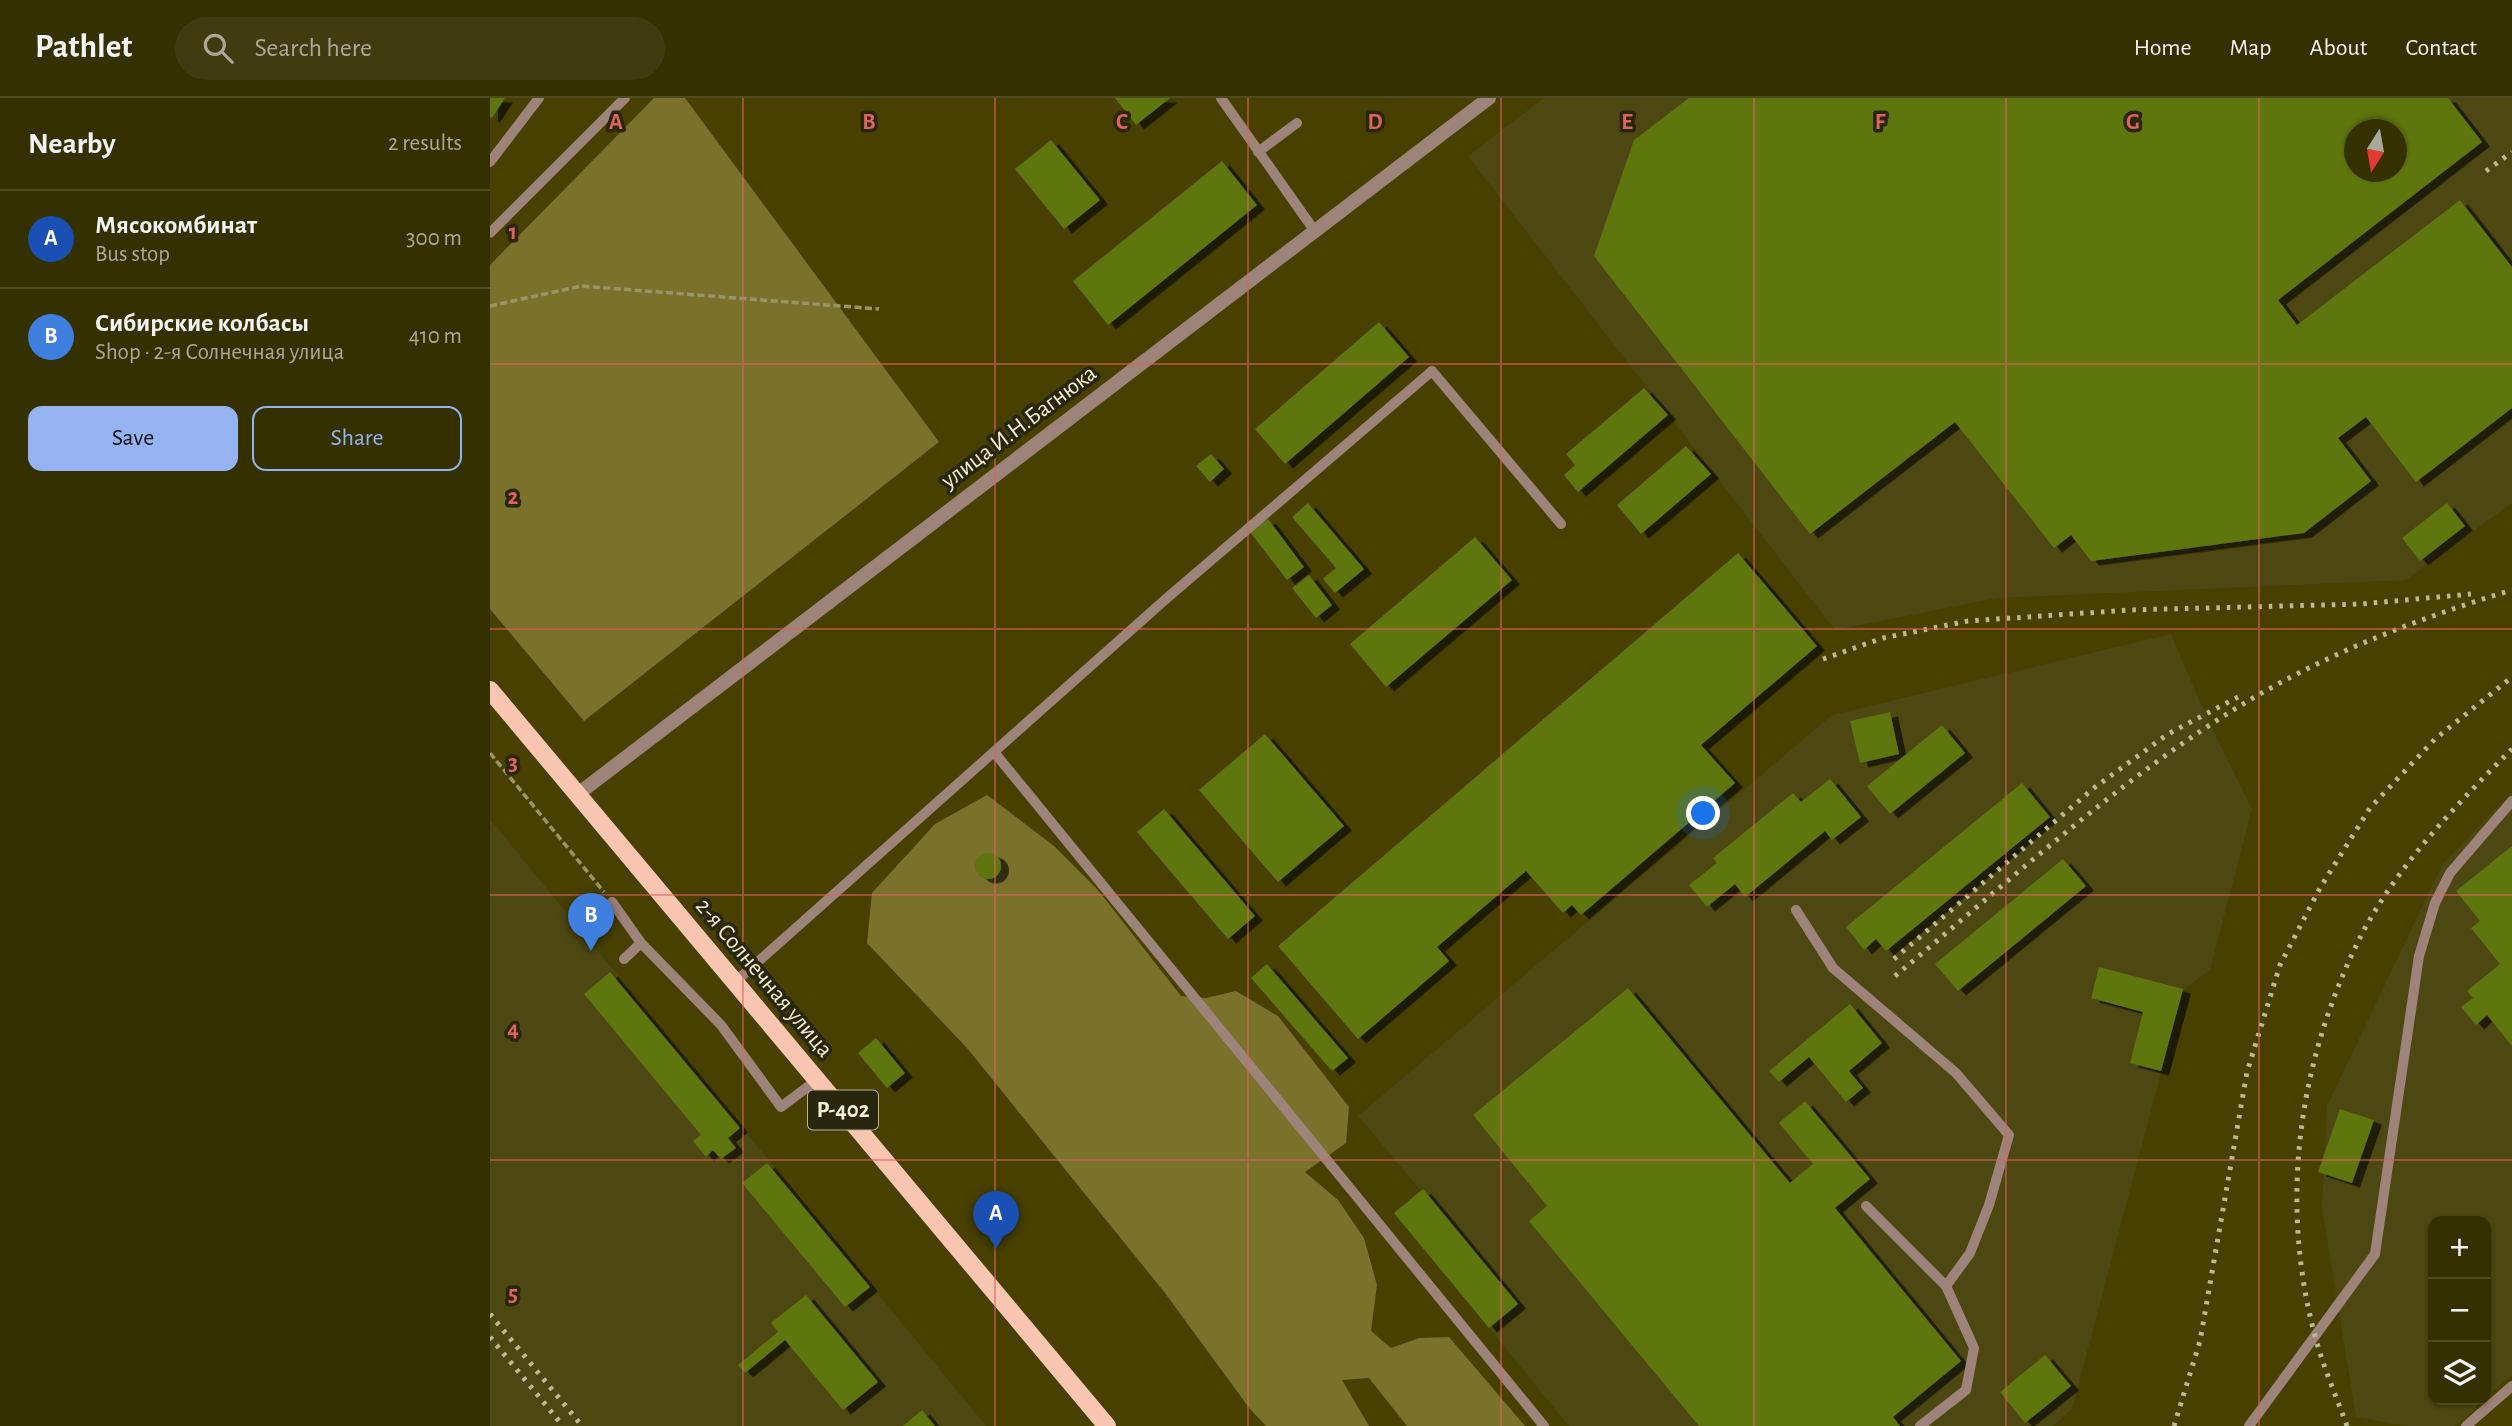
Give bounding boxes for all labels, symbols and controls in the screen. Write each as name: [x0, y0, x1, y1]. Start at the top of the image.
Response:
search box: [175, 17, 665, 80]
icon: search: [199, 29, 237, 67]
text: Pathlet: [35, 31, 133, 64]
text: Search here: [255, 35, 372, 61]
text: Home: [2134, 36, 2192, 60]
text: Map: [2230, 36, 2272, 60]
text: About: [2310, 36, 2367, 60]
text: Contact: [2405, 36, 2477, 60]
text: A: [609, 111, 623, 134]
text: B: [862, 111, 876, 134]
text: C: [1116, 111, 1128, 134]
text: D: [1367, 111, 1383, 134]
text: E: [1621, 111, 1633, 134]
text: F: [1875, 111, 1886, 134]
text: G: [2126, 111, 2140, 134]
north arrow: [2344, 119, 2407, 182]
text: Nearby: [28, 129, 116, 159]
text: 2 results: [388, 132, 462, 155]
text: Мясокомбинат: [95, 212, 257, 238]
text: 1: [509, 221, 517, 244]
text: A: [44, 227, 58, 250]
text: 300 m: [406, 227, 462, 250]
text: Bus stop: [95, 243, 170, 266]
text: Сибирские колбасы: [95, 310, 309, 336]
text: B: [44, 325, 58, 348]
text: 410 m: [409, 325, 462, 348]
text: Shop · 2-я Солнечная улица: [95, 341, 344, 364]
street label: улица И.Н.Багнюка: [936, 361, 1101, 494]
button: Save: [28, 406, 238, 471]
button: Share: [252, 406, 462, 471]
text: 2: [508, 486, 519, 509]
text: 3: [508, 752, 518, 775]
your location: [1686, 796, 1720, 830]
pin: B: [568, 893, 614, 951]
street label: 2-я Солнечная улица: [691, 894, 837, 1062]
text: 4: [507, 1018, 519, 1041]
road number: Р-402: [808, 1091, 878, 1130]
pin: A: [973, 1191, 1019, 1249]
map controls: [2428, 1216, 2491, 1405]
button: +: [2428, 1216, 2491, 1279]
button: −: [2428, 1279, 2491, 1342]
text: 5: [508, 1283, 518, 1306]
button: layers: [2428, 1342, 2491, 1405]

